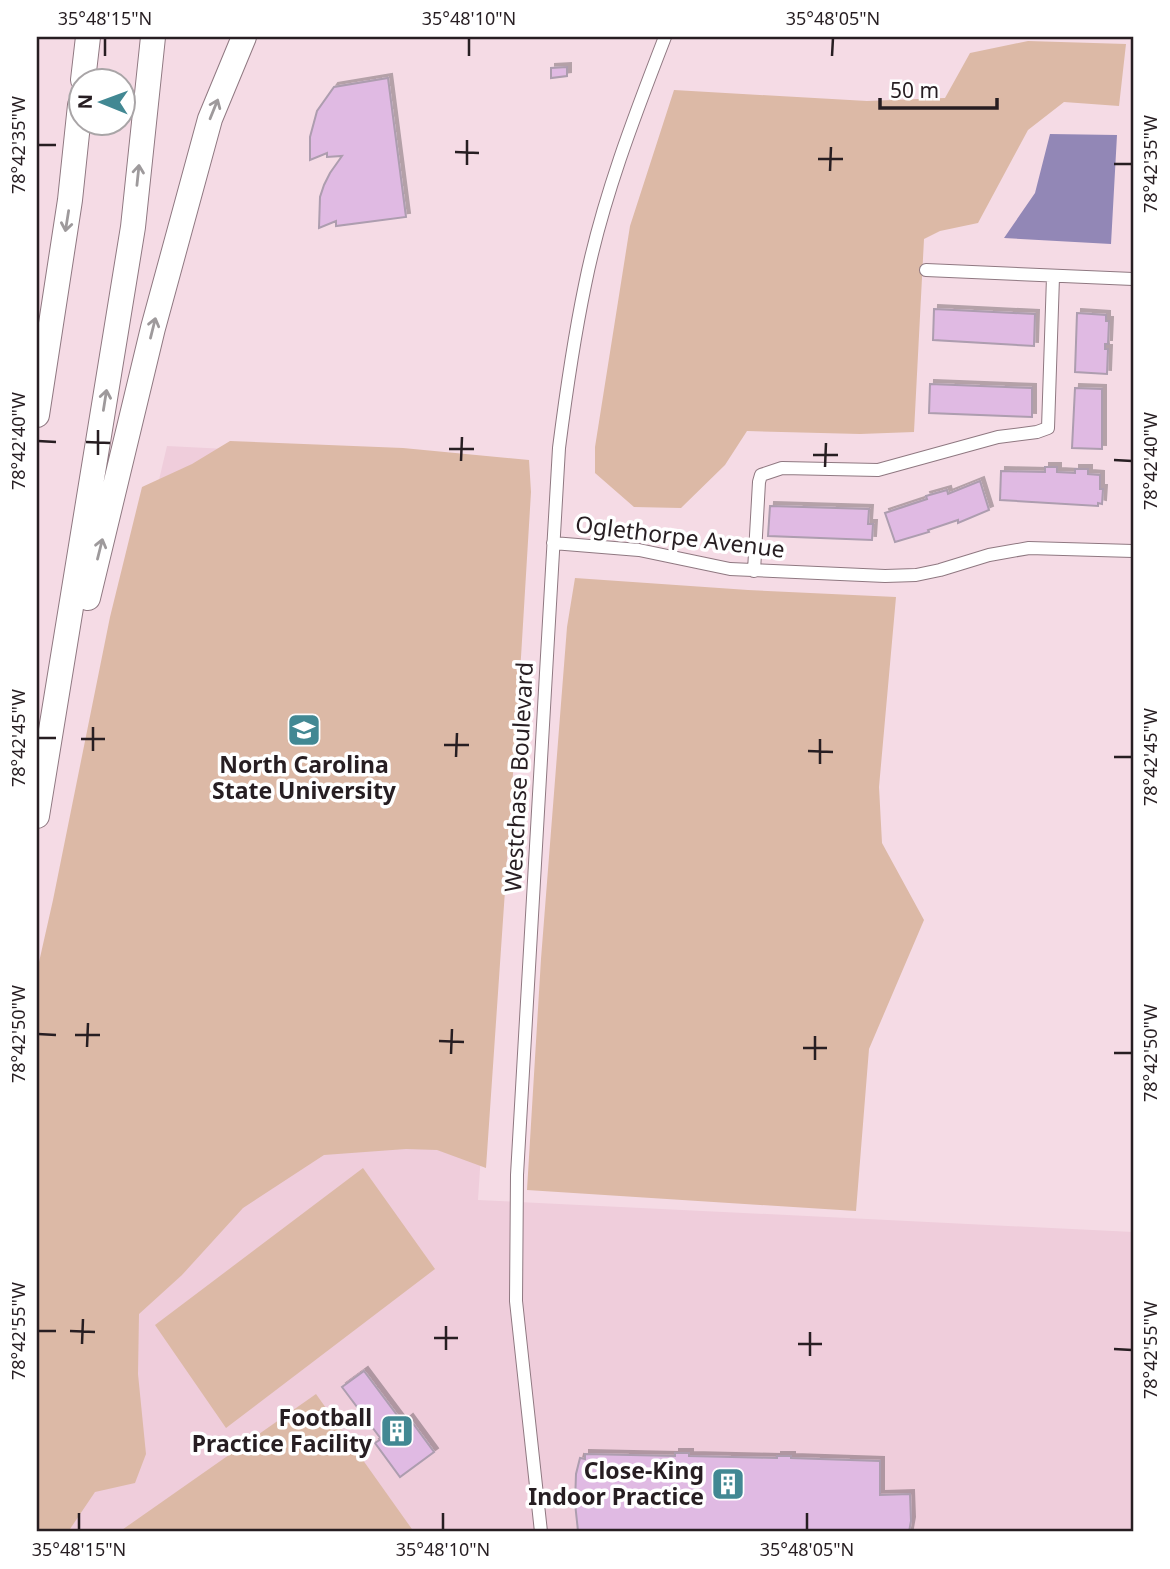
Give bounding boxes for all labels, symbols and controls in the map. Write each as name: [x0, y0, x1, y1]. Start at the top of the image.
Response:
text: 35°48'15"N: [58, 6, 152, 30]
text: 35°48'10"N: [422, 6, 516, 30]
text: 35°48'05"N: [786, 6, 880, 30]
north arrow: [66, 66, 136, 136]
scale bar: [880, 66, 997, 110]
text: 50 m: [890, 76, 939, 104]
text: N: [72, 94, 98, 110]
text: 78°42'35"W: [6, 96, 30, 194]
one-way arrow: [208, 99, 221, 120]
text: 78°42'35"W: [1138, 115, 1162, 213]
one-way arrow: [132, 165, 145, 187]
one-way arrow: [60, 209, 73, 232]
one-way arrow: [147, 317, 160, 340]
one-way arrow: [99, 389, 112, 412]
text: 78°42'40"W: [6, 392, 30, 490]
text: 78°42'40"W: [1138, 412, 1162, 510]
street label: Oglethorpe Avenue: [574, 507, 787, 565]
one-way arrow: [94, 538, 107, 561]
street label: Westchase Boulevard: [496, 661, 540, 893]
text: 78°42'45"W: [6, 689, 30, 787]
text: 78°42'45"W: [1138, 708, 1162, 806]
school or university icon: North Carolina State University: [285, 711, 323, 749]
place label: North Carolina State University: [212, 748, 397, 806]
text: 78°42'50"W: [6, 985, 30, 1083]
text: 78°42'50"W: [1138, 1004, 1162, 1102]
text: 78°42'55"W: [6, 1282, 30, 1380]
text: 78°42'55"W: [1138, 1301, 1162, 1399]
place label: Football Practice Facility: [192, 1401, 373, 1459]
building icon: Football Practice Facility: [378, 1412, 416, 1450]
place label: Close-King Indoor Practice: [528, 1454, 704, 1512]
building icon: Close-King Indoor Practice: [709, 1465, 747, 1503]
text: 35°48'15"N: [32, 1537, 126, 1561]
text: 35°48'10"N: [396, 1537, 490, 1561]
text: 35°48'05"N: [760, 1537, 854, 1561]

